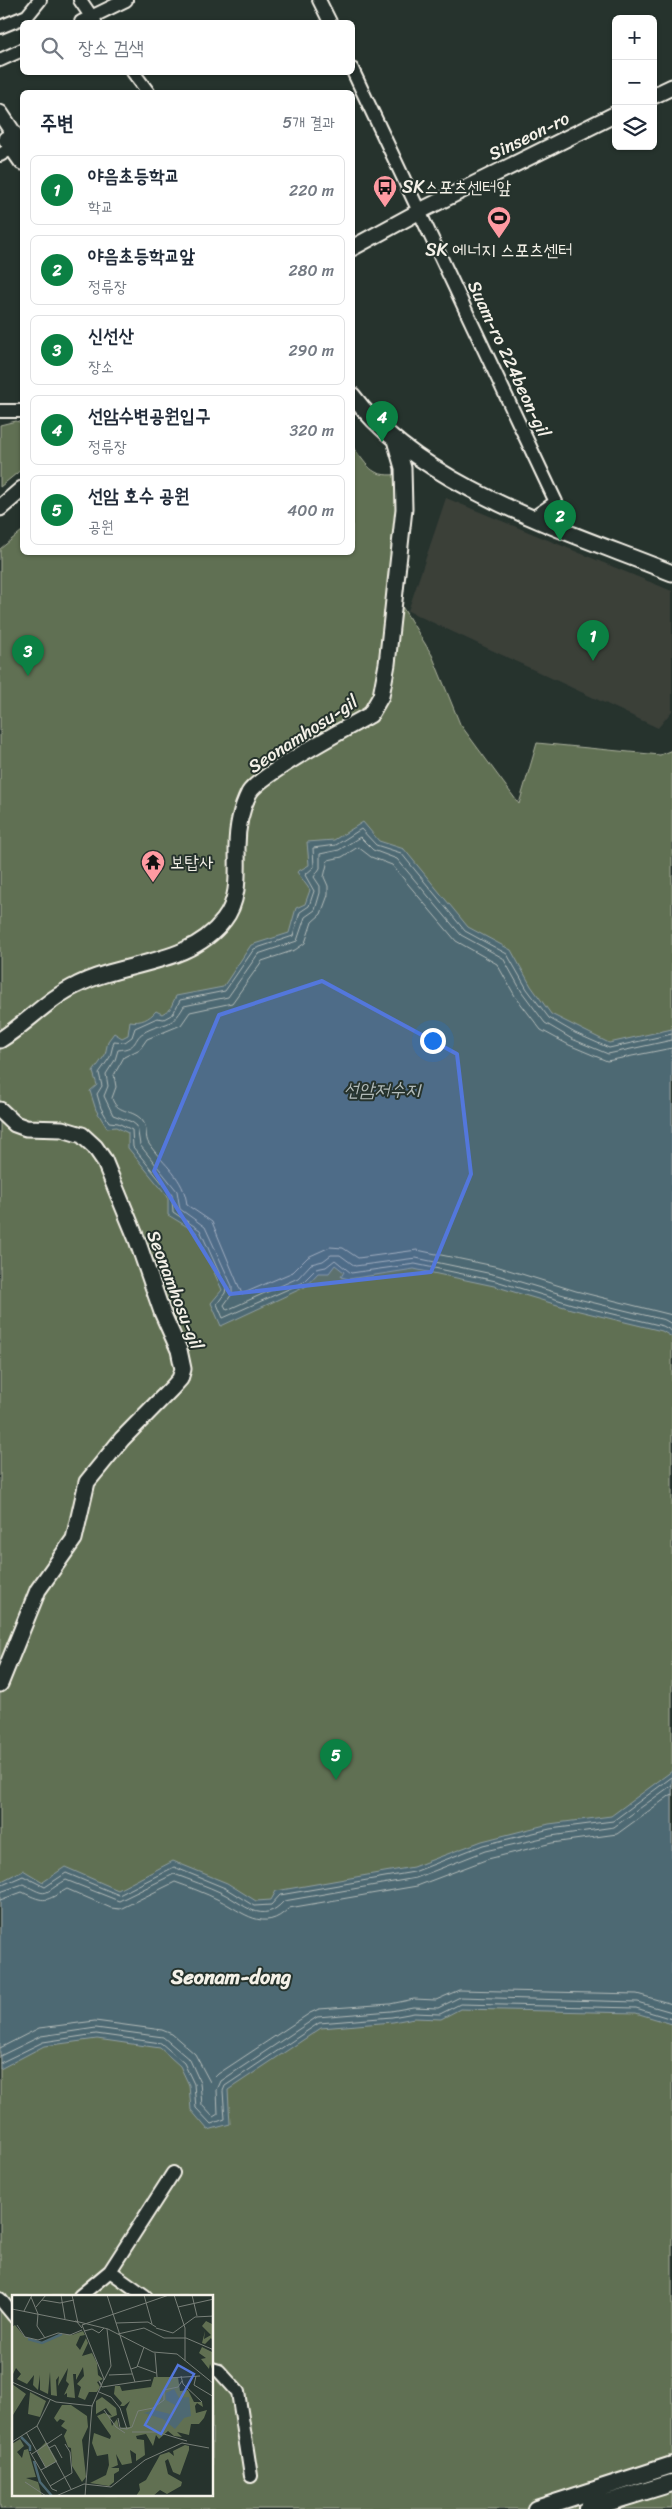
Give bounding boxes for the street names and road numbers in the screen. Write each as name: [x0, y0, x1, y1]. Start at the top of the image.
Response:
street label: Sinseon-ro: [483, 103, 575, 169]
street label: Suam-ro 224beon-gil: [458, 275, 560, 444]
street label: Seonamhosu-gil: [241, 686, 365, 782]
street label: Seonamhosu-gil: [137, 1225, 213, 1356]

